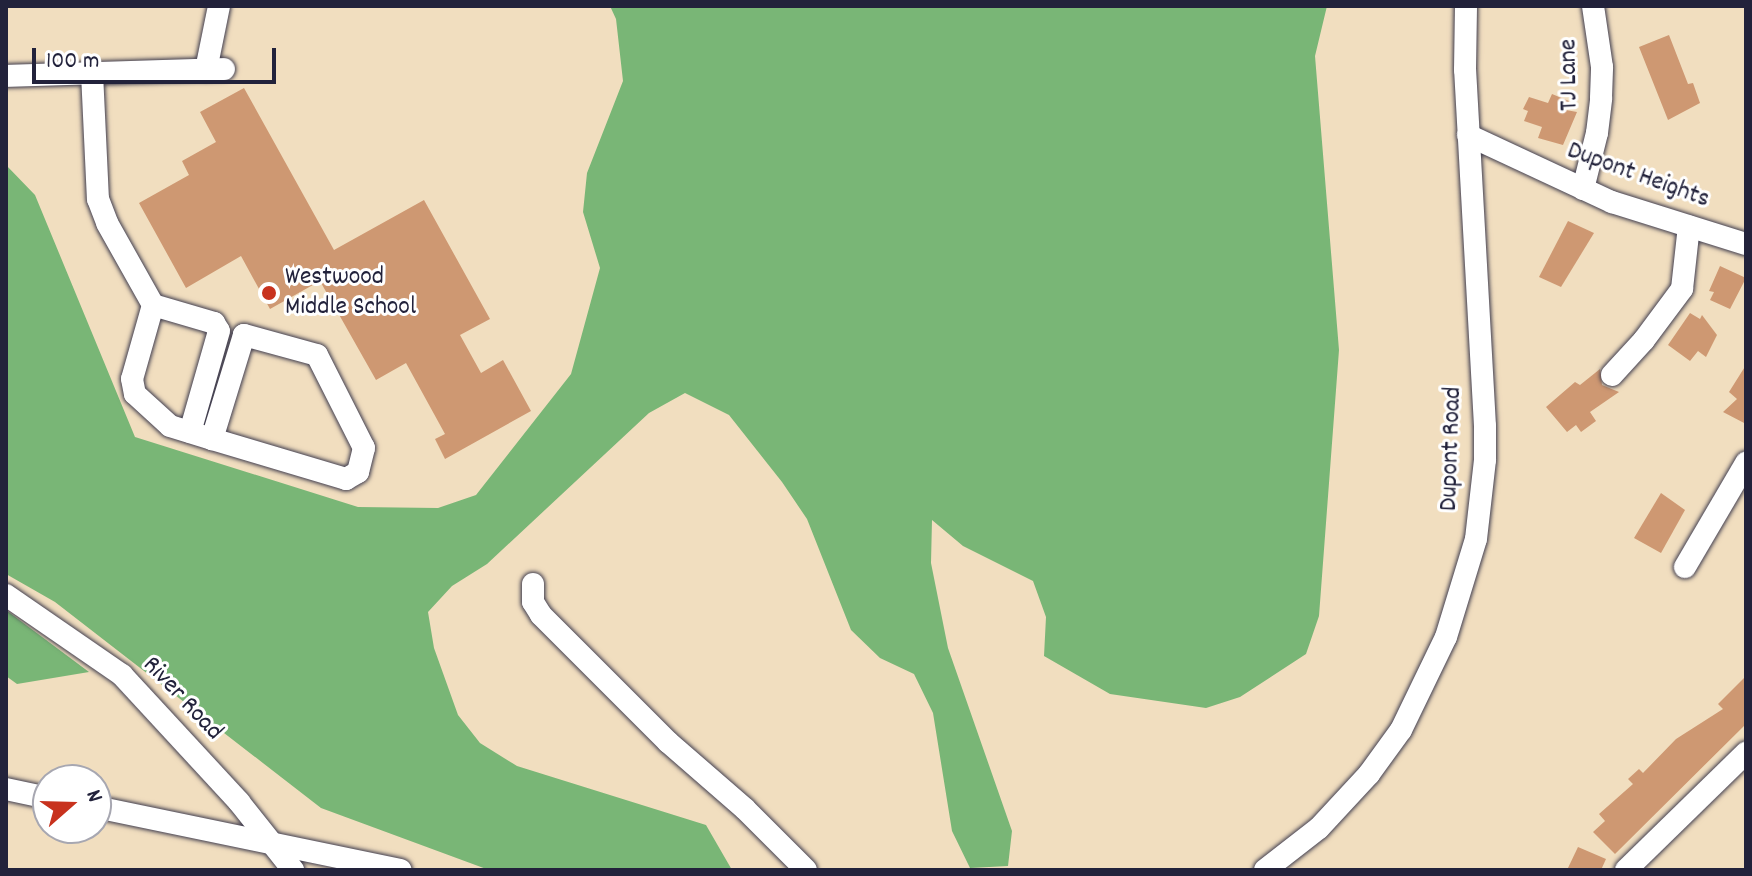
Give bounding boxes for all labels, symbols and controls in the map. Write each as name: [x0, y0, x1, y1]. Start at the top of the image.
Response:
scale bar: [36, 32, 280, 82]
street label: TJ Lane: [1554, 39, 1586, 111]
text: 100 m: [46, 45, 99, 79]
street label: Dupont Heights: [1563, 136, 1713, 216]
place label: Westwood Middle School: [285, 262, 416, 324]
marker: Westwood Middle School: [260, 284, 278, 302]
street label: Dupont Road: [1434, 386, 1470, 512]
street label: River Road: [135, 650, 229, 748]
north arrow: [32, 764, 112, 844]
text: N: [77, 786, 110, 807]

